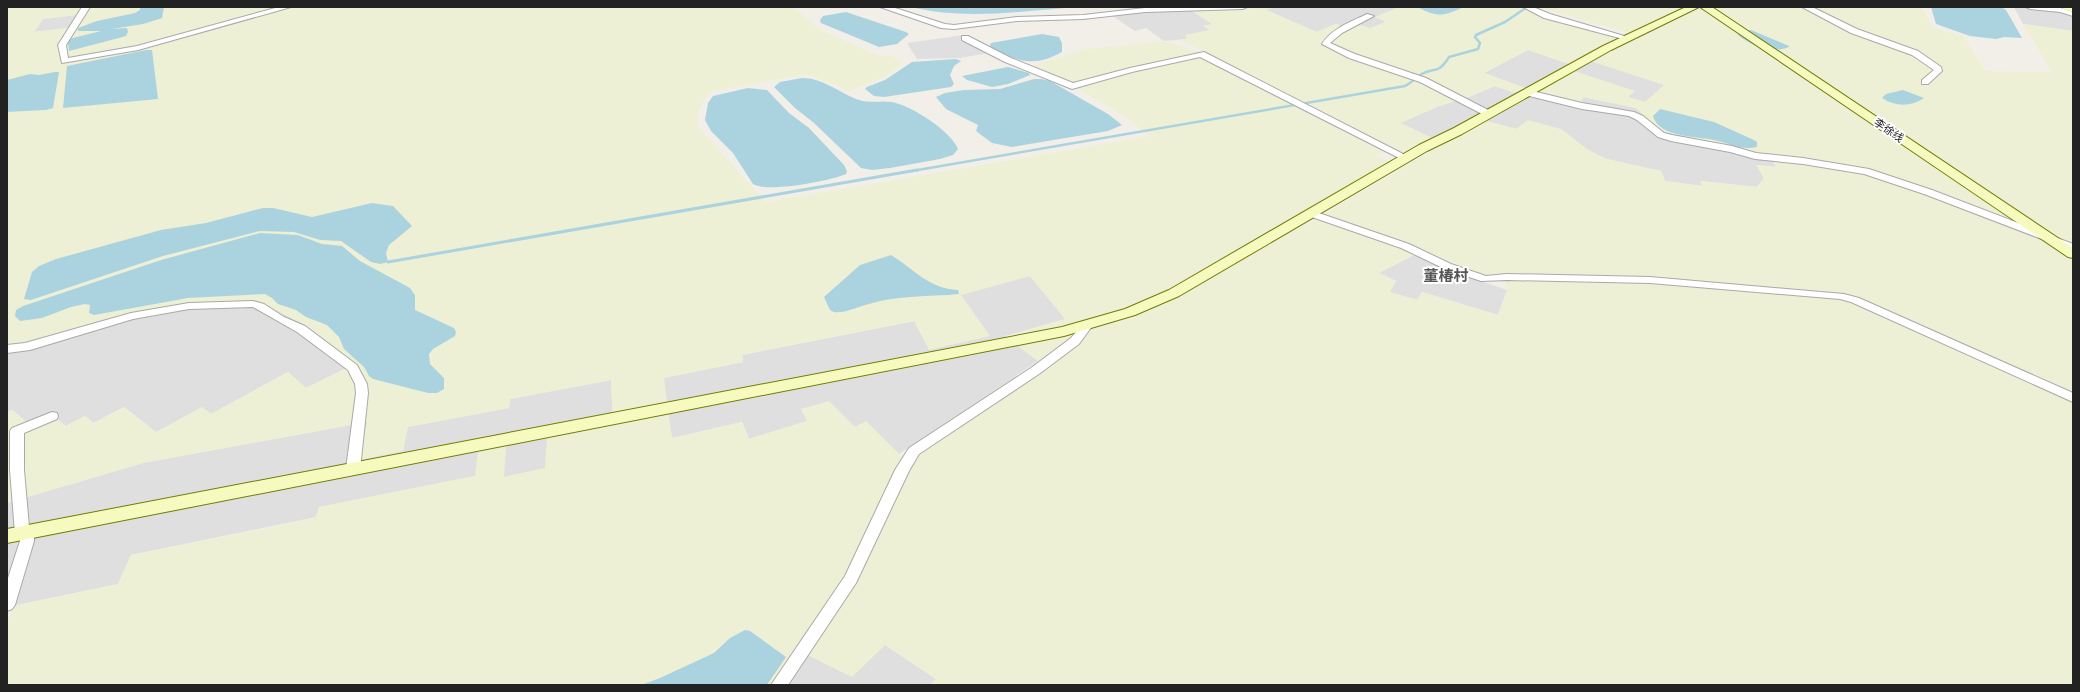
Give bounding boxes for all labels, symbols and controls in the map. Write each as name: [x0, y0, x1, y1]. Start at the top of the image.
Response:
street label: 李徐线: [1871, 116, 1906, 145]
district label: 董椿村: [1423, 267, 1469, 285]

